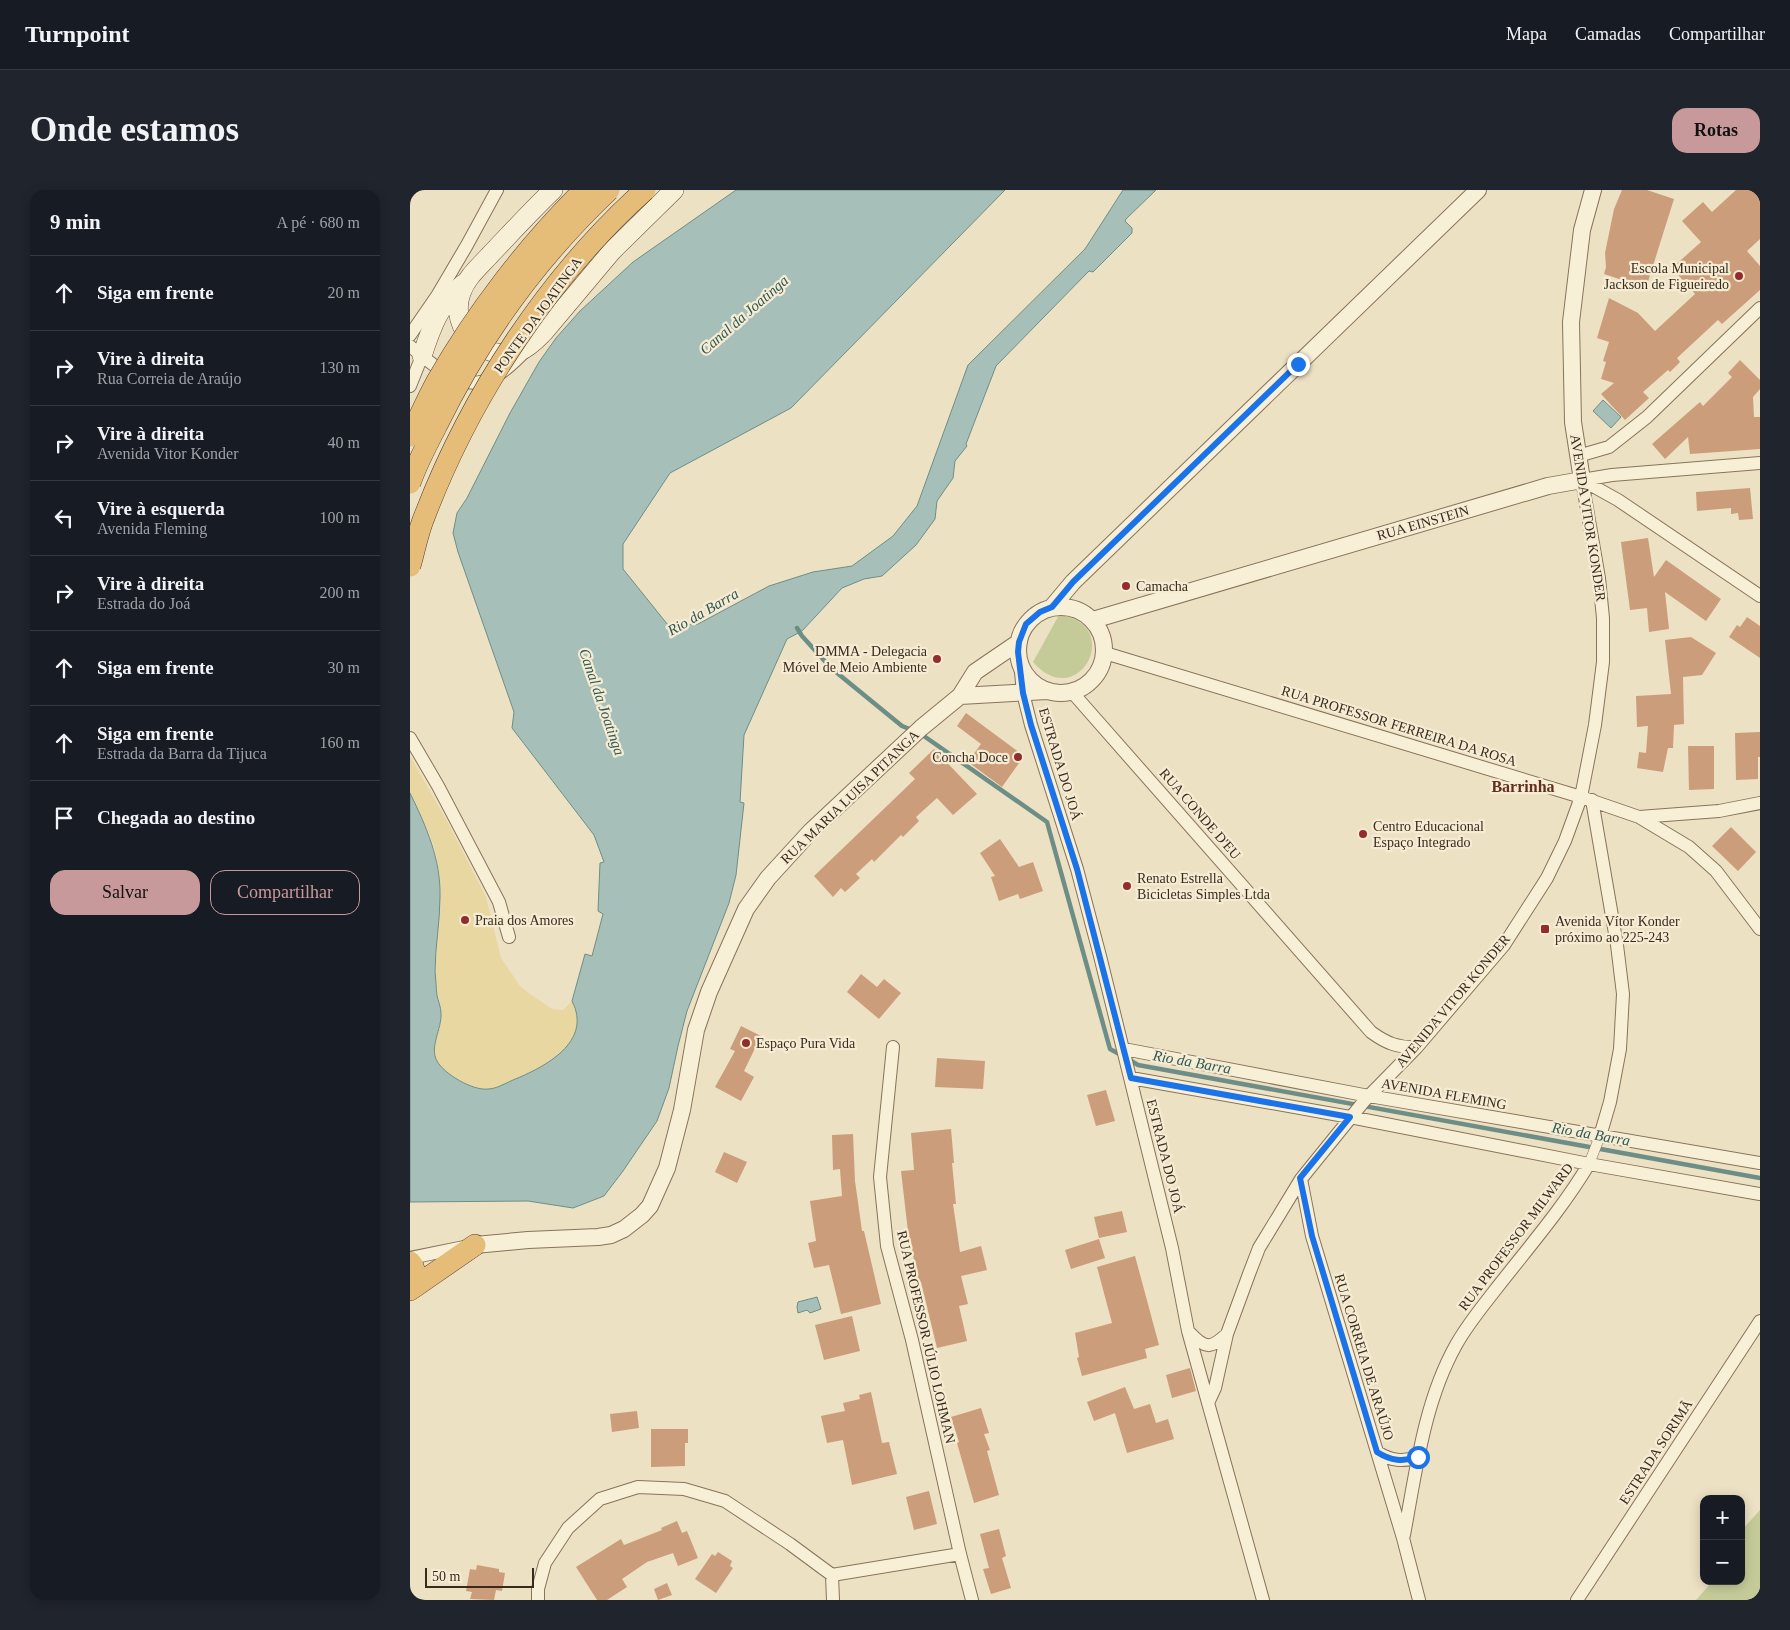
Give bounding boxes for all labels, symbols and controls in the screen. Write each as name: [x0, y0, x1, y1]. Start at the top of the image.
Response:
text: Turnpoint: [25, 21, 130, 47]
text: Mapa: [1506, 24, 1547, 44]
text: Camadas: [1575, 24, 1641, 44]
text: Compartilhar: [1669, 24, 1765, 44]
button: Rotas: [1672, 108, 1760, 153]
text: Onde estamos: [30, 110, 239, 149]
text: 9 min: [50, 210, 101, 234]
text: A pé · 680 m: [276, 214, 360, 231]
street label: PONTE DA JOATINGA: [491, 254, 586, 376]
place label: Escola Municipal Jackson de Figueiredo: [1604, 261, 1729, 292]
marker: Escola Municipal Jackson de Figueiredo: [1733, 270, 1745, 282]
water label: Canal da Joatinga: [697, 272, 791, 358]
icon: ahead: [50, 279, 78, 307]
text: Siga em frente: [97, 282, 214, 303]
text: 20 m: [328, 284, 360, 301]
text: Vire à direita: [97, 348, 204, 369]
route end: [1287, 353, 1310, 376]
icon: right: [50, 354, 78, 382]
text: 130 m: [320, 359, 360, 376]
text: Rua Correia de Araújo: [97, 370, 241, 387]
text: Vire à direita: [97, 423, 204, 444]
icon: right: [50, 429, 78, 457]
street label: AVENIDA VITOR KONDER: [1567, 433, 1609, 603]
text: 40 m: [328, 434, 360, 451]
text: Avenida Vitor Konder: [97, 445, 239, 462]
text: Vire à esquerda: [97, 498, 225, 519]
street label: RUA EINSTEIN: [1375, 503, 1471, 543]
icon: left: [50, 504, 78, 532]
text: 100 m: [320, 509, 360, 526]
text: Avenida Fleming: [97, 520, 207, 537]
text: Vire à direita: [97, 573, 204, 594]
icon: right: [50, 579, 78, 607]
place label: Camacha: [1136, 579, 1189, 594]
marker: Camacha: [1120, 580, 1132, 592]
text: 200 m: [320, 584, 360, 601]
water label: Rio da Barra: [664, 585, 741, 639]
text: Estrada do Joá: [97, 595, 190, 612]
place label: DMMA - Delegacia Móvel de Meio Ambiente: [783, 644, 928, 675]
water label: Canal da Joatinga: [576, 647, 628, 757]
marker: DMMA - Delegacia Móvel de Meio Ambiente: [931, 653, 943, 665]
icon: ahead: [50, 654, 78, 682]
text: Siga em frente: [97, 657, 214, 678]
text: 30 m: [328, 659, 360, 676]
street label: RUA PROFESSOR FERREIRA DA ROSA: [1280, 683, 1519, 769]
street label: ESTRADA DO JOÁ: [1036, 706, 1085, 823]
text: Siga em frente: [97, 723, 214, 744]
street label: RUA MARIA LUISA PITANGA: [778, 726, 923, 867]
icon: ahead: [50, 729, 78, 757]
text: 160 m: [320, 734, 360, 751]
text: Estrada da Barra da Tijuca: [97, 745, 267, 762]
place label: Concha Doce: [932, 750, 1008, 765]
marker: Concha Doce: [1012, 751, 1024, 763]
street label: RUA CONDE D'EU: [1157, 766, 1243, 862]
district label: Barrinha: [1491, 778, 1555, 795]
icon: arrive: [50, 804, 78, 832]
text: Chegada ao destino: [97, 807, 255, 828]
place label: Centro Educacional Espaço Integrado: [1373, 819, 1484, 850]
marker: Centro Educacional Espaço Integrado: [1357, 828, 1369, 840]
button: Salvar: [50, 870, 200, 915]
button: Compartilhar: [210, 870, 360, 915]
place label: Renato Estrella Bicicletas Simples Ltda: [1137, 871, 1271, 902]
marker: Renato Estrella Bicicletas Simples Ltda: [1121, 880, 1133, 892]
place label: Praia dos Amores: [475, 913, 574, 928]
marker: Praia dos Amores: [459, 914, 471, 926]
place label: Avenida Vítor Konder próximo ao 225-243: [1555, 914, 1680, 945]
marker: Avenida Vítor Konder próximo ao 225-243: [1539, 923, 1551, 935]
street label: AVENIDA VITOR KONDER: [1393, 931, 1513, 1070]
place label: Espaço Pura Vida: [756, 1036, 856, 1051]
marker: Espaço Pura Vida: [740, 1037, 752, 1049]
water label: Rio da Barra: [1151, 1047, 1232, 1077]
street label: AVENIDA FLEMING: [1380, 1076, 1508, 1112]
street label: ESTRADA DO JOÁ: [1144, 1097, 1188, 1215]
water label: Rio da Barra: [1550, 1119, 1631, 1149]
street label: RUA PROFESSOR MILWARD: [1456, 1161, 1576, 1313]
street label: RUA PROFESSOR JÚLIO LOHMAN: [894, 1229, 959, 1445]
street label: RUA CORREIA DE ARAÚJO: [1332, 1272, 1397, 1442]
street label: ESTRADA SORIMÃ: [1617, 1396, 1696, 1507]
route start: [1407, 1446, 1430, 1469]
map controls: [1700, 1495, 1745, 1585]
button: +: [1700, 1495, 1745, 1540]
button: −: [1700, 1540, 1745, 1585]
scale bar: [425, 1565, 534, 1588]
text: 50 m: [432, 1569, 460, 1584]

